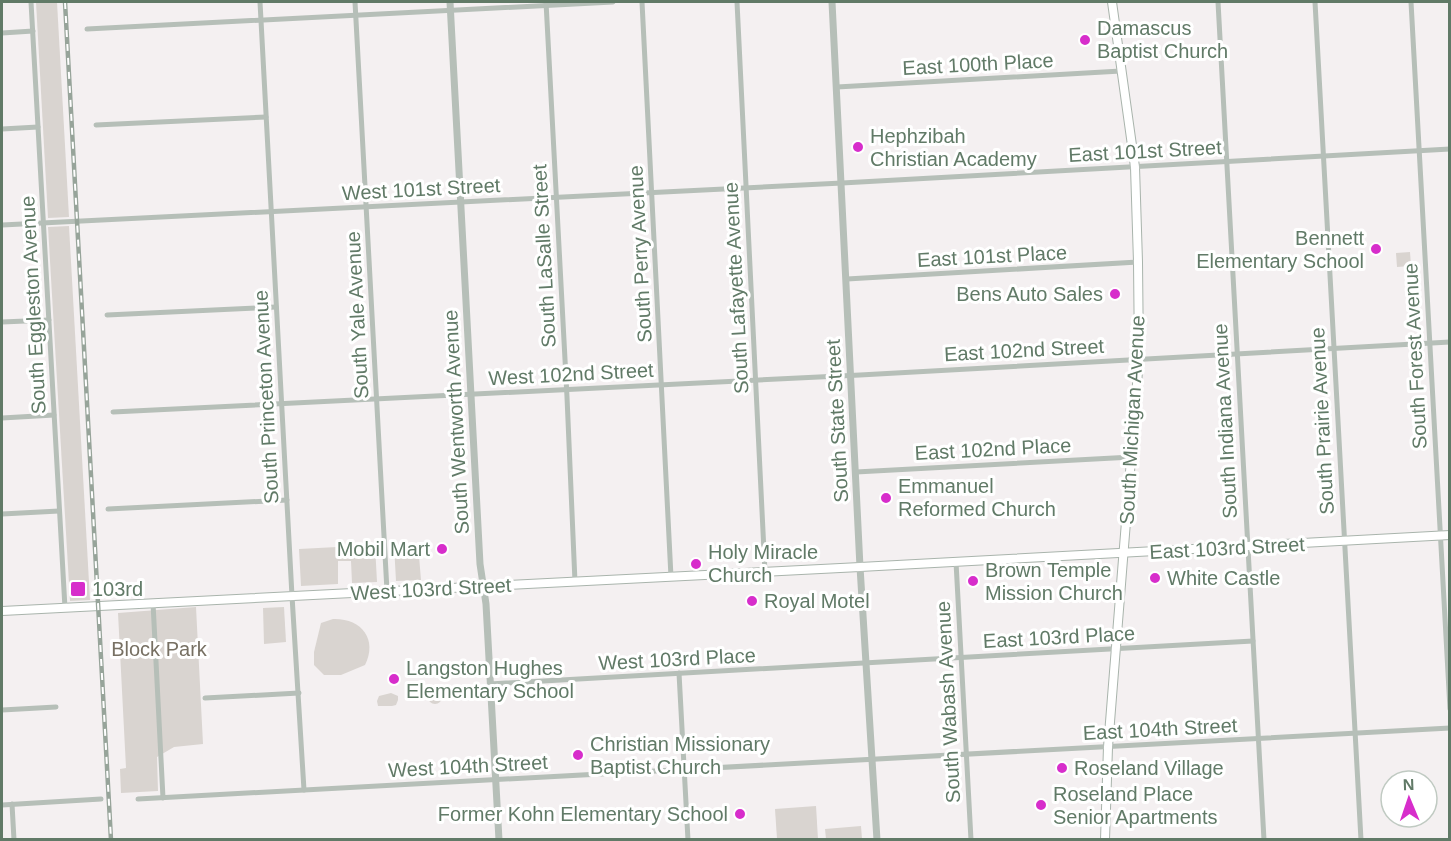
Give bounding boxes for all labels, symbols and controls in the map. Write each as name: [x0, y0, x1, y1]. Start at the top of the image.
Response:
place label: Damascus Baptist Church: [1097, 17, 1228, 62]
marker: Damascus Baptist Church: [1078, 33, 1092, 47]
street label: East 100th Place: [902, 49, 1054, 79]
place label: Hephzibah Christian Academy: [870, 125, 1037, 170]
street label: East 101st Street: [1068, 136, 1223, 166]
marker: Hephzibah Christian Academy: [851, 140, 865, 154]
street label: South LaSalle Street: [528, 163, 560, 348]
street label: South Perry Avenue: [624, 165, 656, 343]
street label: West 101st Street: [341, 174, 501, 204]
street label: South Lafayette Avenue: [719, 182, 753, 394]
street label: South Eggleston Avenue: [16, 195, 50, 415]
place label: Bennett Elementary School: [1196, 227, 1364, 272]
street label: South Yale Avenue: [342, 231, 372, 399]
street label: East 101st Place: [916, 241, 1068, 271]
marker: Bennett Elementary School: [1369, 242, 1383, 256]
street label: South Forest Avenue: [1399, 262, 1431, 450]
place label: Bens Auto Sales: [956, 283, 1103, 305]
marker: Bens Auto Sales: [1108, 287, 1122, 301]
street label: South Princeton Avenue: [249, 289, 283, 505]
street label: South Wentworth Avenue: [439, 309, 473, 535]
street label: South Michigan Avenue: [1116, 315, 1148, 525]
street label: South Indiana Avenue: [1209, 323, 1241, 519]
street label: South Prairie Avenue: [1306, 327, 1338, 515]
street label: East 102nd Street: [943, 335, 1105, 365]
street label: South State Street: [822, 338, 852, 503]
street label: West 102nd Street: [488, 359, 655, 389]
street label: East 102nd Place: [914, 434, 1072, 464]
place label: Emmanuel Reformed Church: [898, 475, 1056, 520]
marker: Emmanuel Reformed Church: [879, 491, 893, 505]
street label: East 103rd Street: [1149, 533, 1306, 563]
place label: Mobil Mart: [337, 538, 430, 560]
place label: Holy Miracle Church: [708, 541, 818, 586]
marker: Mobil Mart: [435, 542, 449, 556]
marker: Holy Miracle Church: [689, 557, 703, 571]
place label: Brown Temple Mission Church: [985, 559, 1123, 604]
place label: White Castle: [1167, 567, 1280, 589]
marker: White Castle: [1148, 571, 1162, 585]
street label: West 103rd Street: [350, 574, 512, 604]
marker: Brown Temple Mission Church: [966, 574, 980, 588]
place label: 103rd: [92, 578, 143, 600]
marker: 103rd: [69, 580, 87, 598]
place label: Royal Motel: [764, 590, 870, 612]
marker: Royal Motel: [745, 594, 759, 608]
street label: South Wabash Avenue: [932, 600, 964, 804]
street label: East 103rd Place: [982, 622, 1136, 652]
park label: Block Park: [111, 638, 208, 660]
street label: West 103rd Place: [598, 644, 756, 674]
place label: Langston Hughes Elementary School: [406, 657, 574, 702]
marker: Langston Hughes Elementary School: [387, 672, 401, 686]
street label: East 104th Street: [1082, 714, 1238, 744]
place label: Christian Missionary Baptist Church: [590, 733, 770, 778]
marker: Christian Missionary Baptist Church: [571, 748, 585, 762]
street label: West 104th Street: [388, 751, 549, 781]
place label: Roseland Village: [1074, 757, 1224, 779]
marker: Roseland Village: [1055, 761, 1069, 775]
north arrow: [1379, 769, 1439, 829]
text: N: [1402, 776, 1415, 793]
place label: Roseland Place Senior Apartments: [1053, 783, 1218, 828]
marker: Roseland Place Senior Apartments: [1034, 798, 1048, 812]
place label: Former Kohn Elementary School: [438, 803, 728, 825]
marker: Former Kohn Elementary School: [733, 807, 747, 821]

